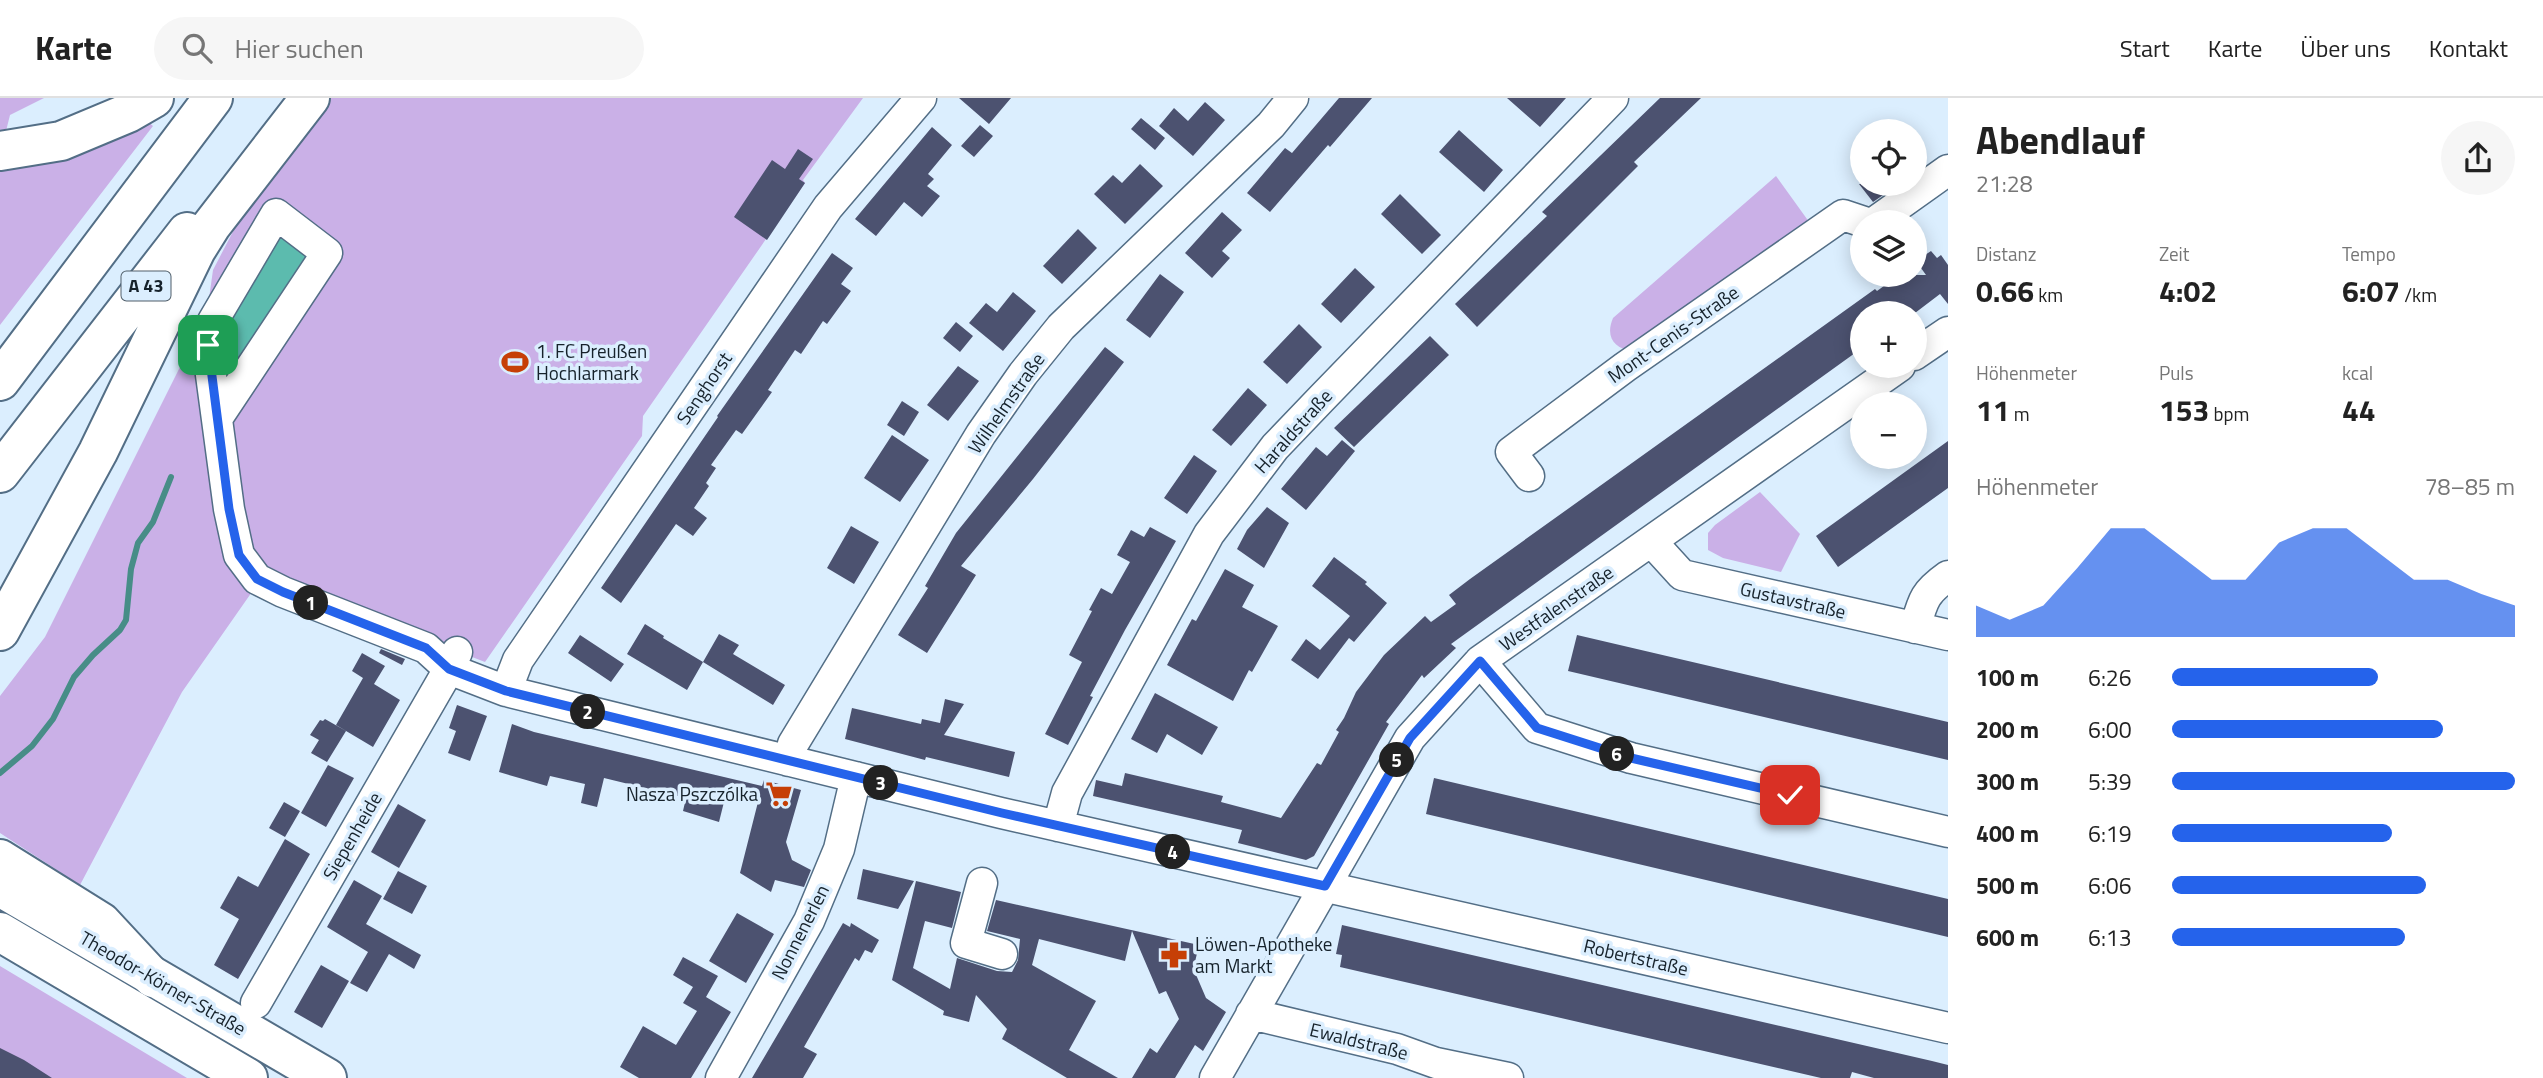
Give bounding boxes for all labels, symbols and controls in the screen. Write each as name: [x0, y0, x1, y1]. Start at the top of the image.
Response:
search box: [154, 17, 644, 80]
text: Karte: [35, 23, 112, 73]
icon: search: [178, 29, 216, 67]
text: Hier suchen: [234, 29, 364, 68]
text: Start: [2120, 30, 2170, 66]
text: Karte: [2208, 30, 2262, 66]
text: Über uns: [2300, 30, 2391, 66]
text: Kontakt: [2429, 30, 2508, 66]
text: Abendlauf: [1976, 111, 2145, 169]
map controls: [1850, 119, 1927, 469]
button: locate: [1850, 119, 1927, 196]
button: share: [2441, 121, 2515, 195]
text: 21:28: [1976, 166, 2033, 201]
button: layers: [1850, 210, 1927, 287]
text: Distanz: [1976, 239, 2036, 268]
text: Zeit: [2159, 239, 2189, 268]
text: Tempo: [2342, 239, 2396, 268]
text: 0.66: [1976, 268, 2034, 314]
text: 4:02: [2159, 268, 2217, 314]
text: 6:07: [2342, 268, 2400, 314]
road number: A 43: [122, 272, 170, 300]
street label: Mont-Cenis-Straße: [1601, 277, 1744, 390]
text: km: [2034, 280, 2063, 309]
text: /km: [2400, 280, 2437, 309]
button: +: [1850, 301, 1927, 378]
pin: [178, 315, 238, 375]
icon: arrive: [189, 326, 227, 364]
place label: 1. FC Preußen Hochlarmark: [536, 336, 647, 387]
street label: Senghorst: [669, 345, 739, 430]
street label: Wilhelmstraße: [960, 346, 1051, 459]
sports icon: 1. FC Preußen Hochlarmark: [500, 347, 530, 377]
text: Höhenmeter: [1976, 358, 2077, 387]
text: Puls: [2159, 358, 2194, 387]
text: kcal: [2342, 358, 2373, 387]
street label: Haraldstraße: [1247, 382, 1339, 479]
text: 11: [1976, 387, 2010, 433]
text: 153: [2159, 387, 2209, 433]
text: 44: [2342, 387, 2376, 433]
button: −: [1850, 392, 1927, 469]
text: m: [2010, 399, 2030, 428]
text: bpm: [2209, 399, 2249, 428]
text: Höhenmeter: [1976, 469, 2098, 504]
text: 78–85 m: [2425, 469, 2515, 504]
street label: Westfalenstraße: [1493, 557, 1619, 658]
street label: Gustavstraße: [1737, 573, 1849, 626]
pin: 1: [294, 586, 328, 620]
text: 1: [305, 588, 316, 617]
text: 100 m: [1976, 660, 2039, 695]
text: 6:26: [2088, 660, 2132, 695]
pin: 2: [570, 694, 606, 730]
text: 2: [582, 697, 593, 726]
text: 200 m: [1976, 712, 2039, 747]
text: 6:00: [2088, 712, 2132, 747]
pin: 6: [1600, 736, 1634, 772]
text: 6: [1611, 739, 1622, 768]
pin: 5: [1380, 742, 1414, 778]
text: 5: [1391, 745, 1402, 774]
text: 300 m: [1976, 764, 2039, 799]
text: 5:39: [2088, 764, 2132, 799]
pin: [1760, 765, 1820, 825]
pin: 3: [864, 766, 898, 800]
text: 3: [875, 768, 886, 797]
icon: check: [1771, 776, 1809, 814]
place label: Nasza Pszczólka: [626, 779, 758, 808]
supermarket icon: Nasza Pszczólka: [764, 779, 794, 809]
street label: Siepenheide: [315, 786, 388, 885]
text: 400 m: [1976, 816, 2039, 851]
text: 6:19: [2088, 816, 2132, 851]
pin: 4: [1156, 834, 1190, 870]
text: 4: [1167, 837, 1178, 866]
text: 500 m: [1976, 868, 2039, 903]
text: 6:06: [2088, 868, 2132, 903]
street label: Nonnenerlen: [763, 879, 836, 984]
text: 600 m: [1976, 920, 2039, 955]
text: 6:13: [2088, 920, 2132, 955]
street label: Theodor-Körner-Straße: [75, 923, 252, 1042]
place label: Löwen-Apotheke am Markt: [1195, 929, 1332, 980]
street label: Robertstraße: [1581, 930, 1691, 983]
pharmacy icon: Löwen-Apotheke am Markt: [1159, 940, 1189, 970]
street label: Ewaldstraße: [1307, 1014, 1411, 1067]

